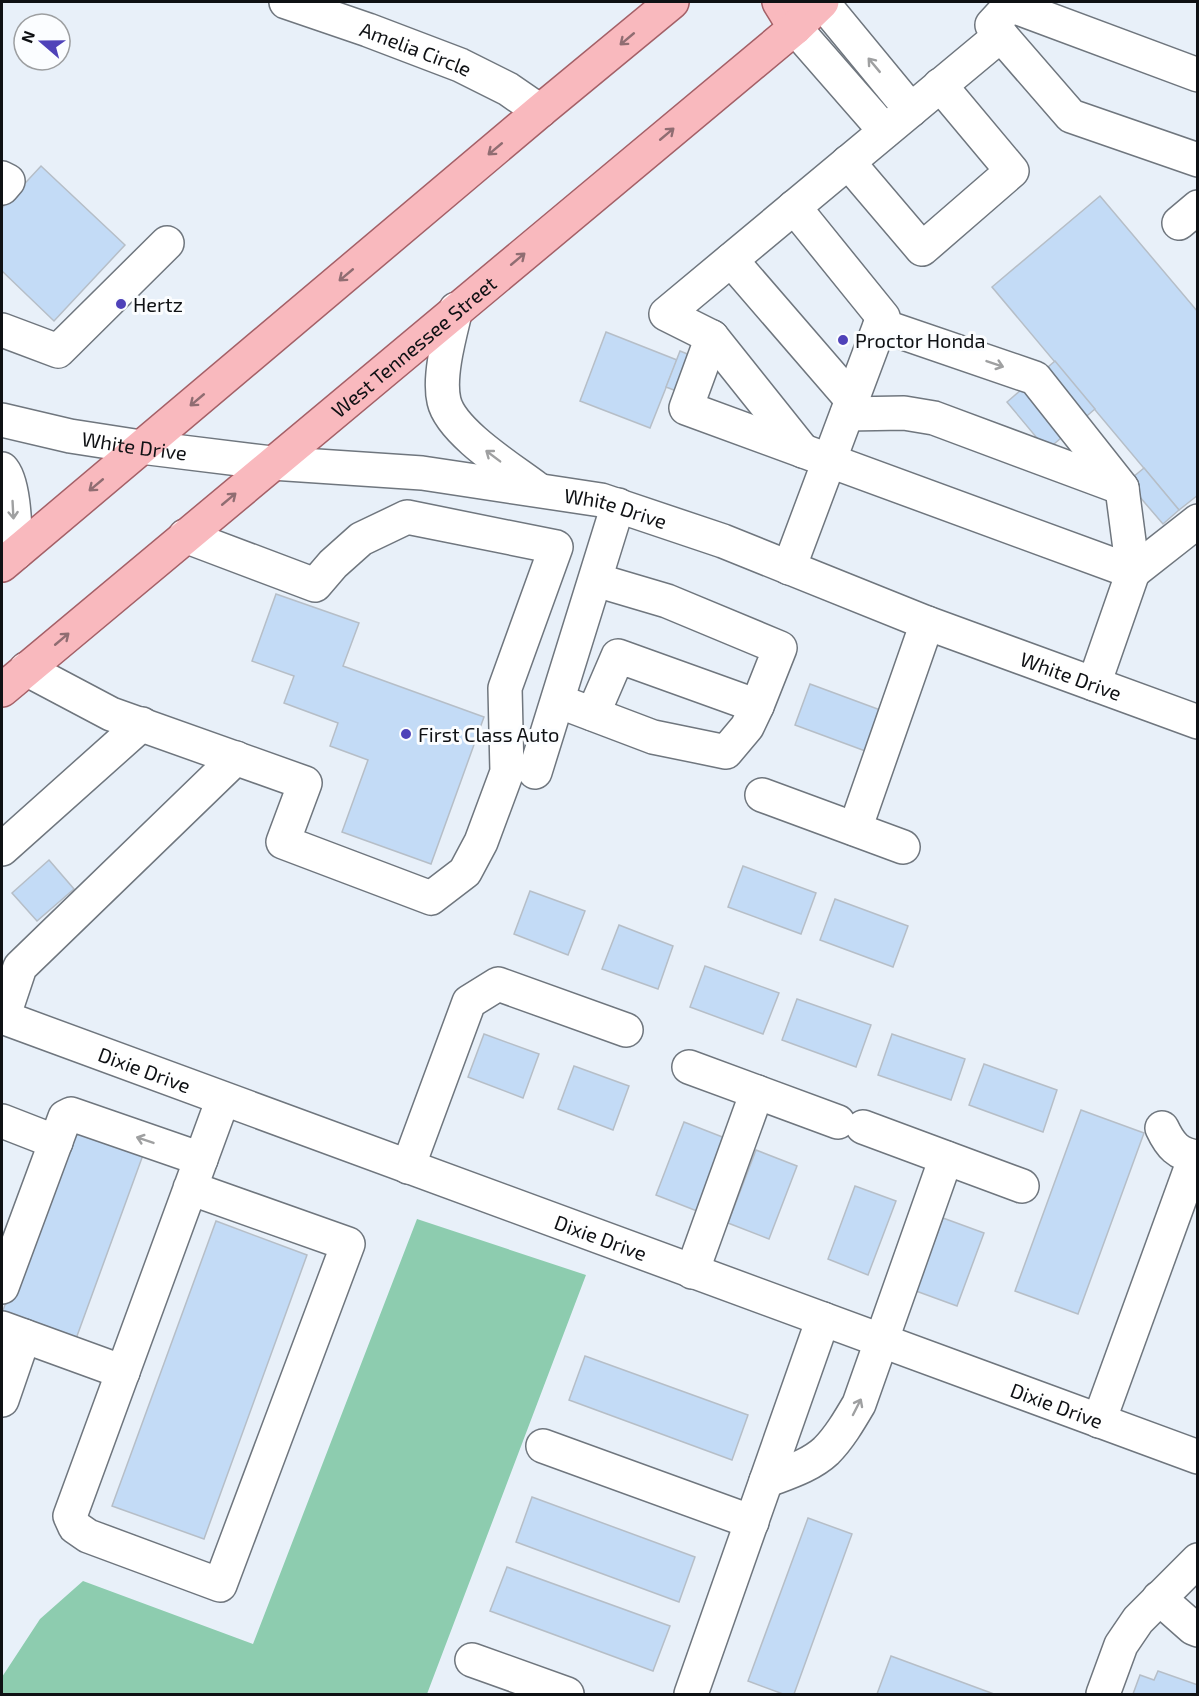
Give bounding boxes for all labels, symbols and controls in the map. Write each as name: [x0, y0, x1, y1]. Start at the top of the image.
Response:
north arrow: [12, 12, 72, 72]
street label: Amelia Circle: [357, 16, 476, 81]
text: N: [17, 28, 38, 45]
one-way arrow: [620, 32, 635, 46]
one-way arrow: [868, 57, 881, 73]
one-way arrow: [659, 127, 674, 141]
one-way arrow: [488, 142, 503, 156]
one-way arrow: [509, 252, 525, 265]
one-way arrow: [338, 268, 354, 281]
street label: West Tennessee Street: [326, 271, 501, 422]
place label: Hertz: [133, 292, 183, 316]
marker: Hertz: [114, 297, 128, 311]
place label: Proctor Honda: [855, 328, 986, 352]
marker: Proctor Honda: [836, 333, 850, 347]
one-way arrow: [985, 359, 1004, 370]
one-way arrow: [189, 394, 205, 407]
street label: White Drive: [80, 426, 188, 465]
one-way arrow: [485, 450, 501, 463]
one-way arrow: [89, 478, 104, 492]
street label: White Drive: [563, 483, 670, 533]
one-way arrow: [221, 492, 236, 506]
one-way arrow: [8, 500, 19, 520]
one-way arrow: [54, 632, 70, 645]
street label: White Drive: [1017, 646, 1125, 705]
place label: First Class Auto: [418, 722, 559, 746]
marker: First Class Auto: [399, 727, 413, 741]
street label: Dixie Drive: [95, 1042, 194, 1097]
one-way arrow: [136, 1134, 155, 1145]
street label: Dixie Drive: [551, 1209, 650, 1265]
street label: Dixie Drive: [1007, 1377, 1106, 1433]
one-way arrow: [851, 1398, 863, 1416]

